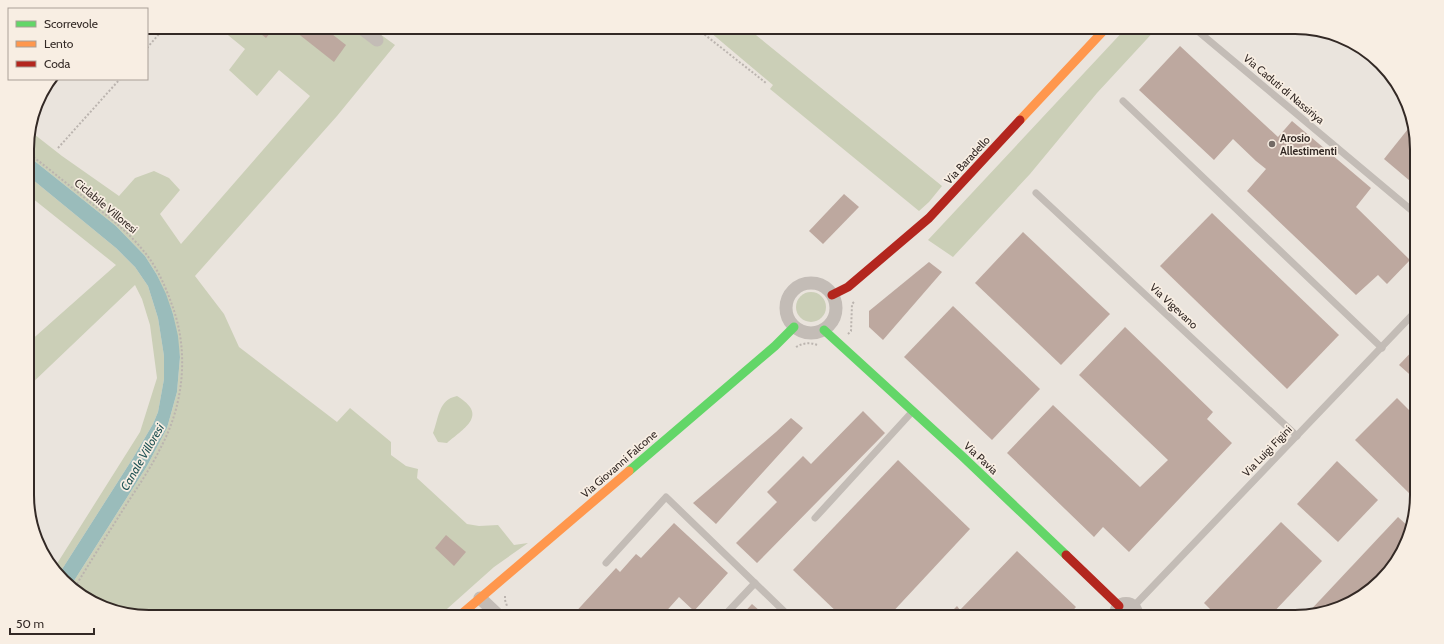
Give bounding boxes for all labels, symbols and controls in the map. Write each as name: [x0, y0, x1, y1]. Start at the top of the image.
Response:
legend: [8, 8, 148, 80]
text: Scorrevole: [44, 16, 98, 31]
text: Lento: [44, 36, 74, 51]
street label: Via Caduti di Nassiriya: [1241, 51, 1328, 127]
text: Coda: [44, 56, 70, 71]
place label: Arosio Allestimenti: [1280, 131, 1337, 158]
street label: Via Baradello: [941, 133, 993, 187]
marker: Arosio Allestimenti: [1267, 139, 1277, 149]
street label: Ciclabile Villoresi: [72, 176, 140, 236]
street label: Via Vigevano: [1147, 280, 1201, 332]
water label: Canale Villoresi: [117, 421, 167, 493]
street label: Via Luigi Figini: [1239, 422, 1295, 480]
street label: Via Giovanni Falcone: [578, 427, 660, 501]
street label: Via Pavia: [961, 439, 1001, 478]
scale bar: [10, 610, 94, 636]
text: 50 m: [16, 616, 44, 631]

